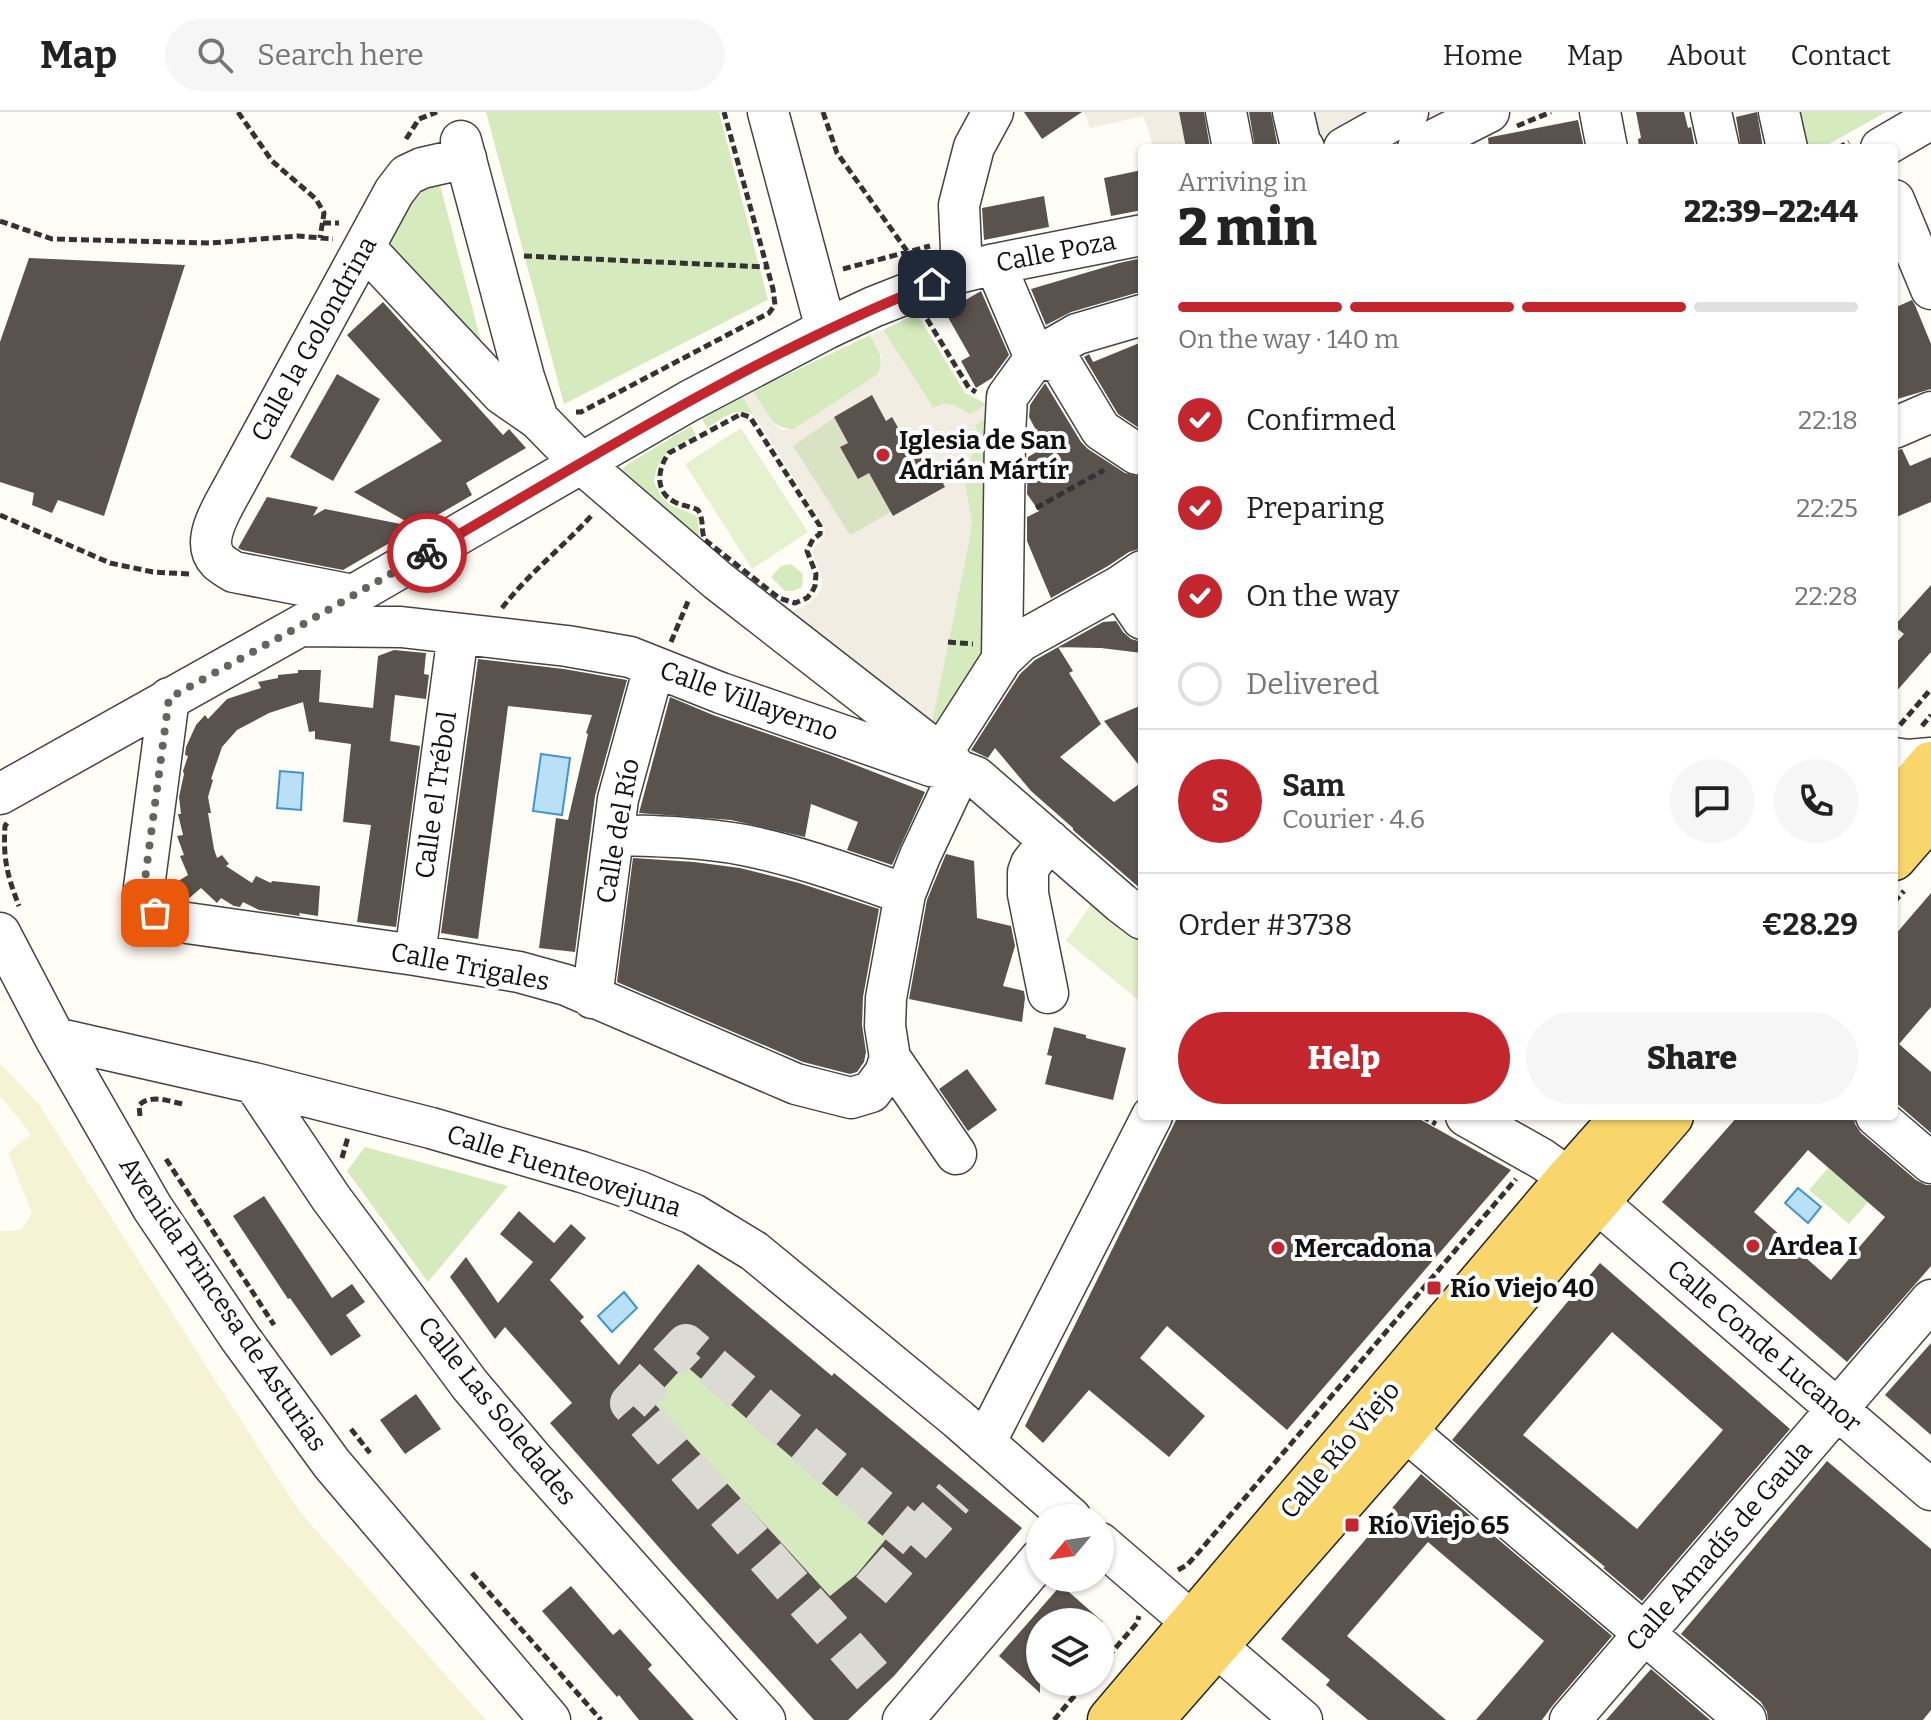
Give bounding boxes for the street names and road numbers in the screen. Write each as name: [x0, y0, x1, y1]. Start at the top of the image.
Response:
street label: Calle Poza: [993, 225, 1119, 279]
street label: Calle la Golondrina: [245, 231, 383, 447]
street label: Calle Villayerno: [656, 654, 842, 748]
street label: Calle el Trébol: [409, 709, 463, 881]
street label: Calle del Río: [590, 756, 646, 906]
street label: Calle Trigales: [388, 936, 552, 998]
street label: Calle Fuenteovejuna: [443, 1118, 685, 1224]
street label: Avenida Princesa de Asturias: [113, 1151, 333, 1457]
street label: Calle Conde Lucanor: [1661, 1253, 1868, 1439]
street label: Calle Las Soledades: [411, 1310, 583, 1512]
street label: Calle Río Viejo: [1274, 1375, 1406, 1525]
street label: Calle Amadís de Gaula: [1619, 1435, 1819, 1657]

